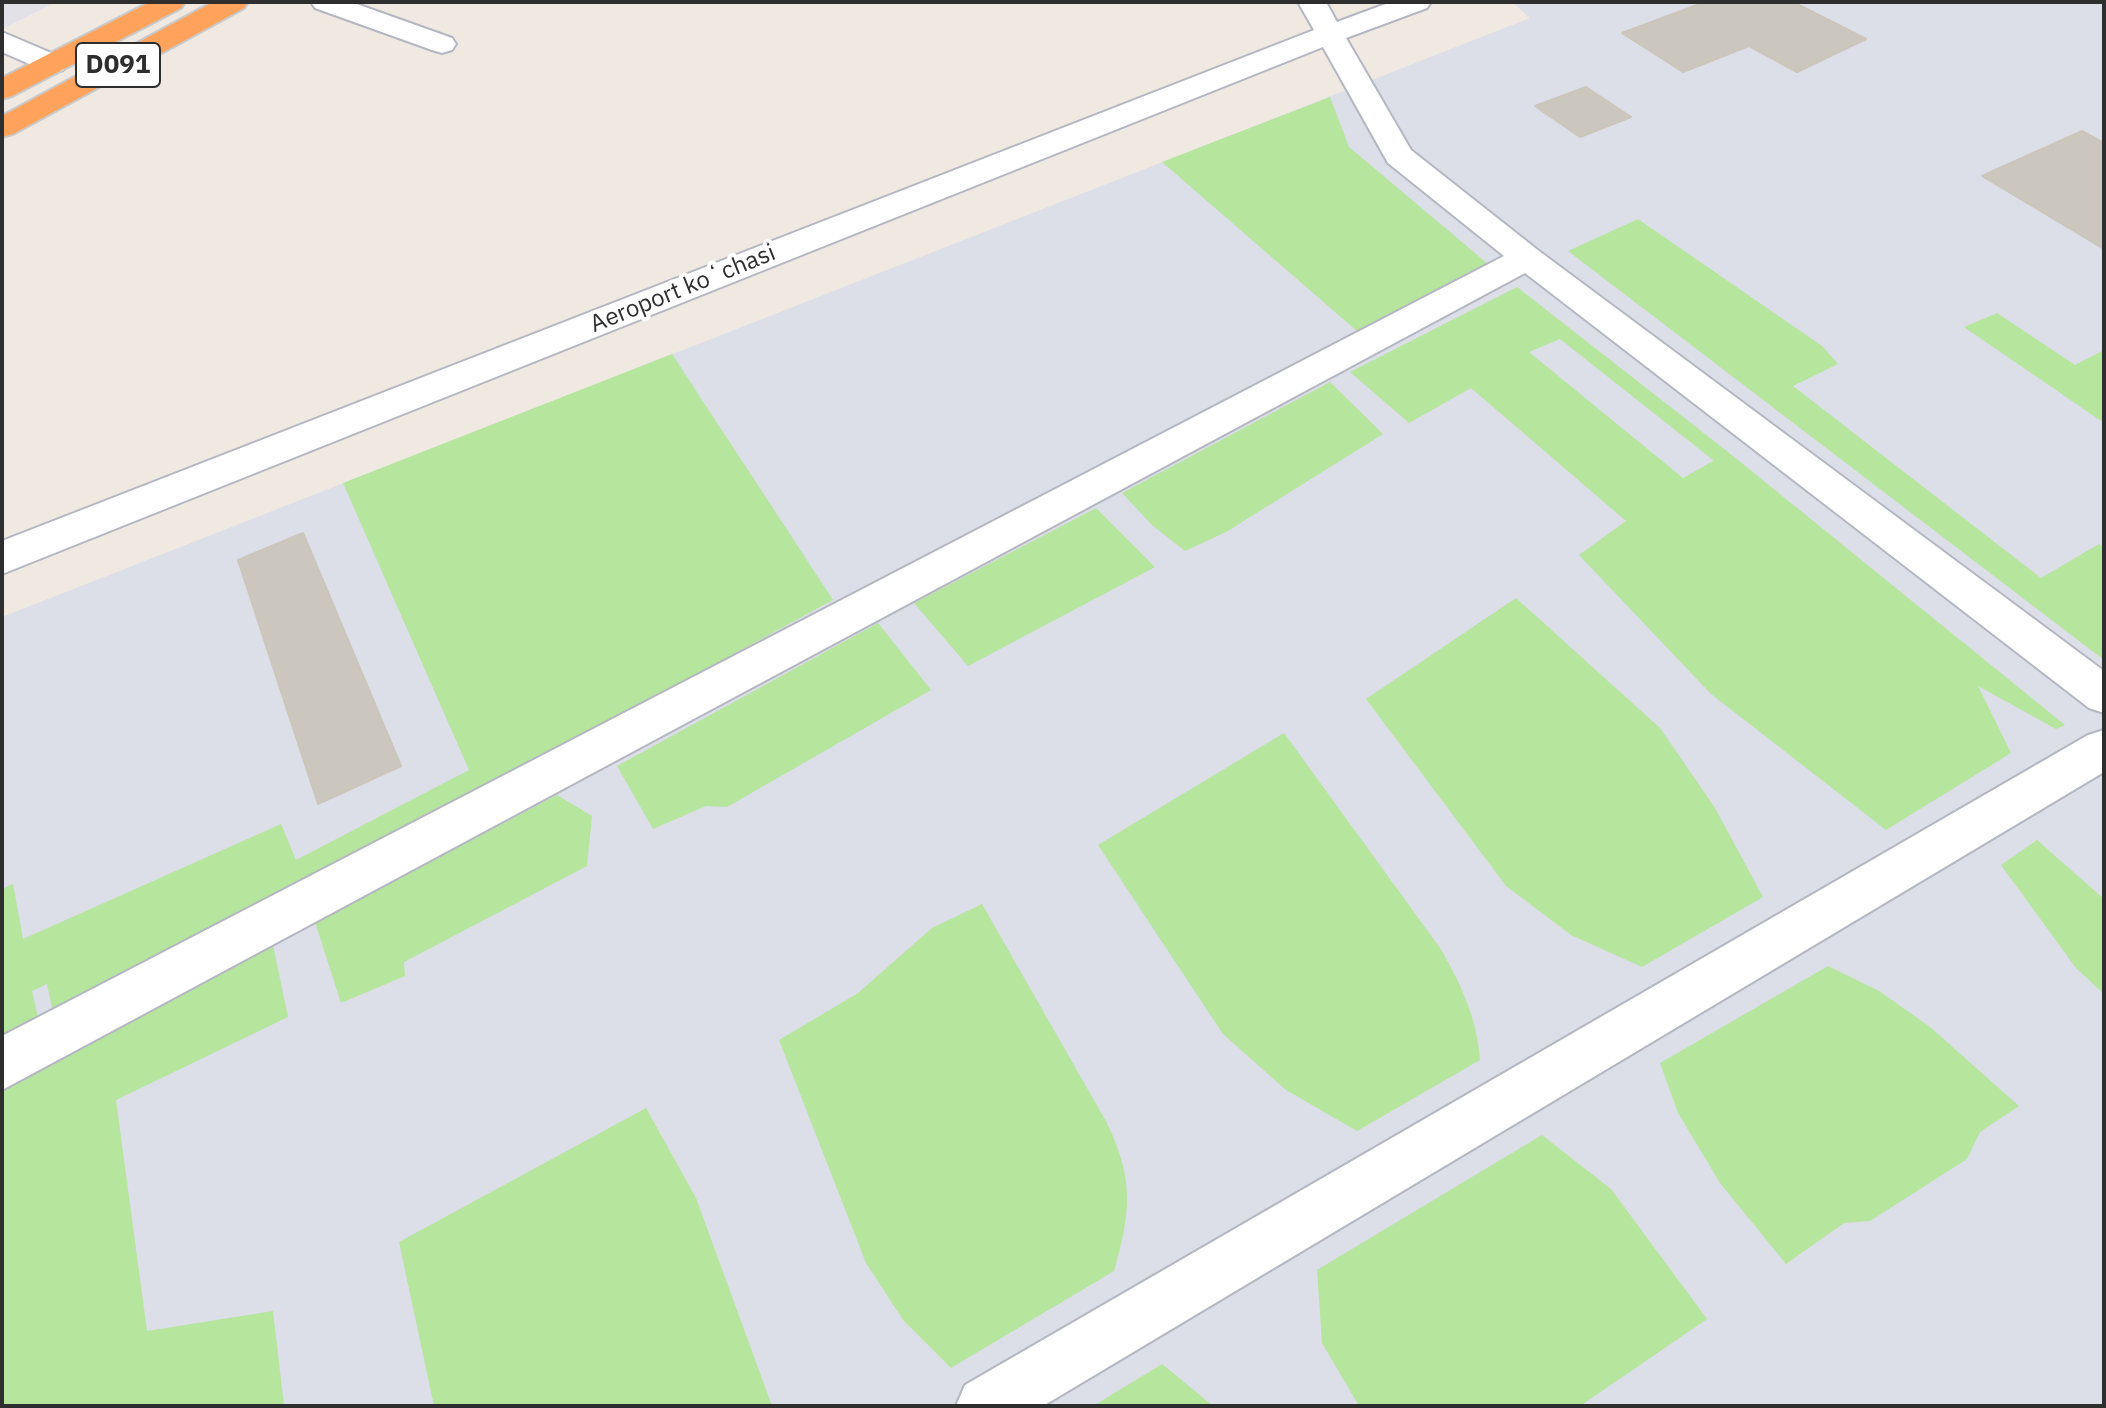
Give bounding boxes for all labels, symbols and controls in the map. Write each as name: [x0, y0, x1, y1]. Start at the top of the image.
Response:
road number: D091: [76, 43, 160, 87]
street label: Aeroport koʻchasi: [586, 239, 780, 339]

